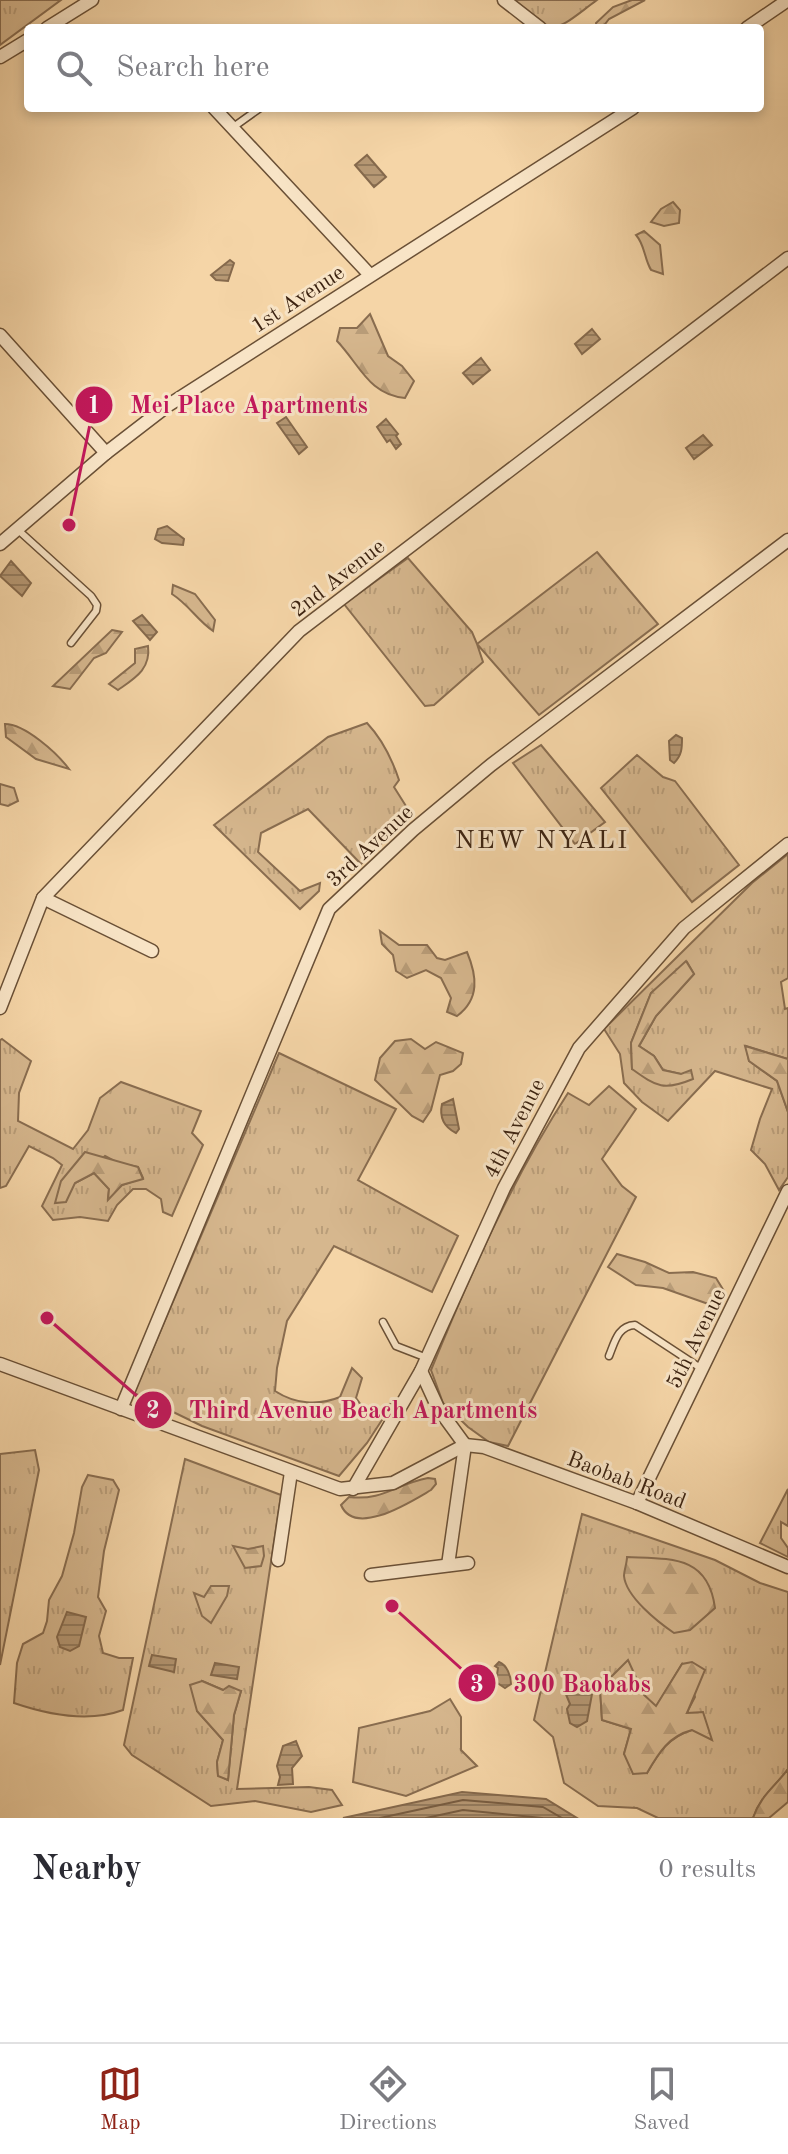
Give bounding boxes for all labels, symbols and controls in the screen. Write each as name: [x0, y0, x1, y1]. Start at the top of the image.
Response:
search box: [24, 24, 764, 112]
icon: search: [52, 46, 96, 90]
text: Search here: [116, 53, 270, 83]
street label: 1st Avenue: [248, 262, 349, 338]
callout: Mei Place Apartments: [74, 381, 384, 429]
text: 1: [87, 395, 101, 419]
text: Mei Place Apartments: [130, 395, 368, 419]
street label: 2nd Avenue: [287, 535, 389, 622]
street label: 3rd Avenue: [323, 801, 418, 892]
district label: NEW NYALI: [455, 828, 629, 854]
street label: 4th Avenue: [480, 1076, 549, 1182]
street label: 5th Avenue: [663, 1285, 730, 1392]
callout: Third Avenue Beach Apartments: [133, 1386, 553, 1434]
text: 2: [146, 1400, 160, 1424]
text: Third Avenue Beach Apartments: [189, 1400, 537, 1424]
street label: Baobab Road: [564, 1448, 689, 1514]
callout: 300 Baobabs: [457, 1659, 667, 1707]
text: 3: [470, 1674, 484, 1698]
text: 300 Baobabs: [513, 1674, 651, 1698]
text: Nearby: [32, 1853, 142, 1887]
text: 0 results: [658, 1857, 756, 1883]
tab: Map: [98, 2062, 142, 2137]
tab: Directions: [339, 2062, 437, 2137]
tab: Saved: [634, 2062, 690, 2137]

